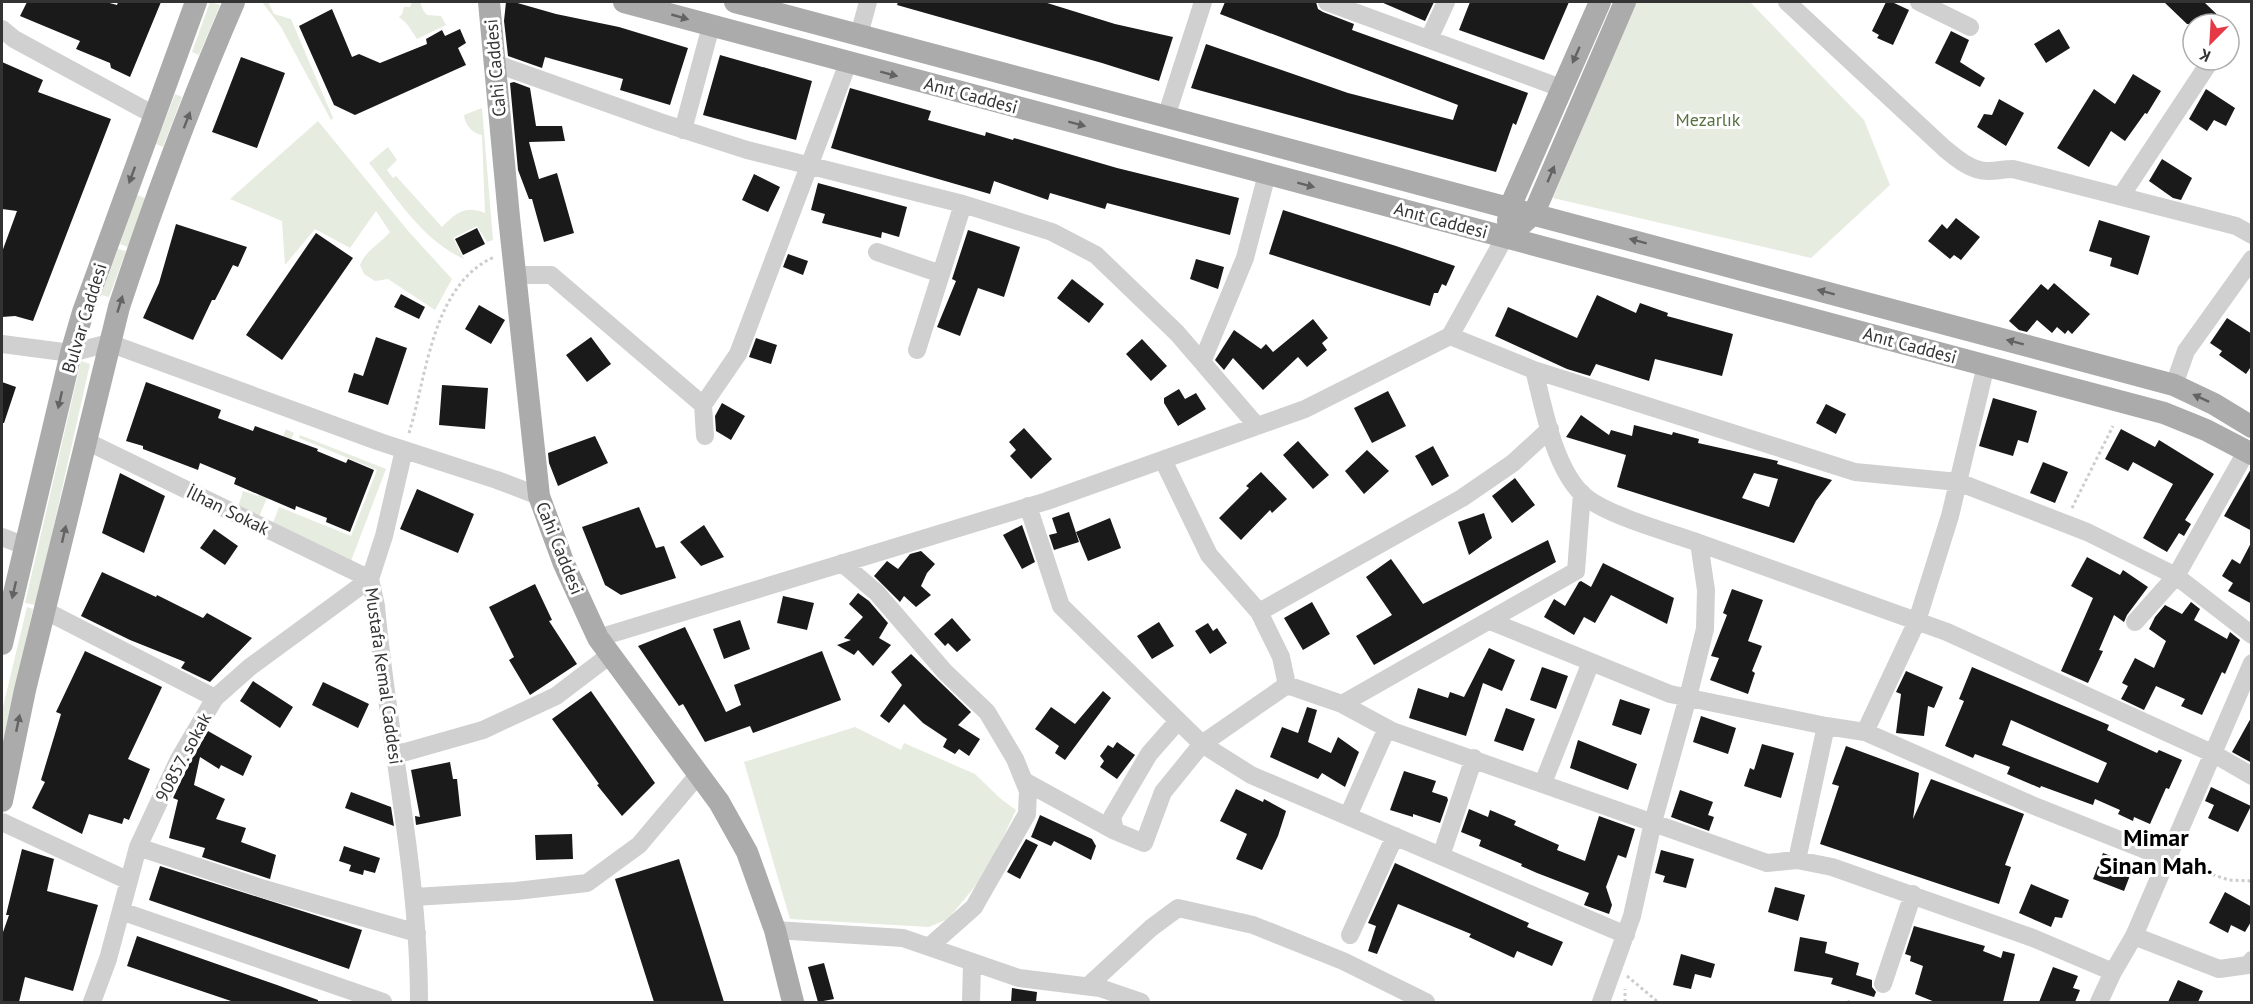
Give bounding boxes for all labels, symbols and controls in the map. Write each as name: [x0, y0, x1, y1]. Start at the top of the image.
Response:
north arrow: [2181, 12, 2241, 72]
one-way arrow: [671, 13, 690, 23]
street label: Cahi Caddesi: [479, 18, 511, 118]
text: K: [2196, 45, 2213, 67]
one-way arrow: [1571, 46, 1581, 64]
one-way arrow: [880, 69, 898, 79]
street label: Anıt Caddesi: [922, 71, 1020, 119]
park label: Mezarlık: [1676, 108, 1741, 131]
one-way arrow: [182, 111, 192, 129]
one-way arrow: [1068, 119, 1087, 129]
one-way arrow: [1546, 165, 1556, 183]
one-way arrow: [127, 166, 137, 184]
one-way arrow: [1297, 180, 1316, 190]
street label: Anıt Caddesi: [1392, 196, 1490, 244]
one-way arrow: [1629, 236, 1647, 246]
street label: Bulvar Caddesi: [56, 260, 112, 376]
one-way arrow: [1817, 286, 1835, 296]
one-way arrow: [116, 295, 125, 313]
street label: Anıt Caddesi: [1861, 321, 1959, 369]
one-way arrow: [2006, 337, 2024, 347]
one-way arrow: [54, 391, 64, 409]
one-way arrow: [2193, 393, 2210, 402]
street label: İlhan Sokak: [183, 480, 274, 540]
street label: Cahi Caddesi: [531, 498, 589, 598]
one-way arrow: [60, 524, 69, 543]
one-way arrow: [9, 581, 19, 599]
street label: Mustafa Kemal Caddesi: [360, 586, 408, 766]
street label: 90857. sokak: [150, 708, 216, 806]
one-way arrow: [14, 714, 23, 733]
district label: Mimar Sinan Mah.: [2099, 822, 2213, 881]

